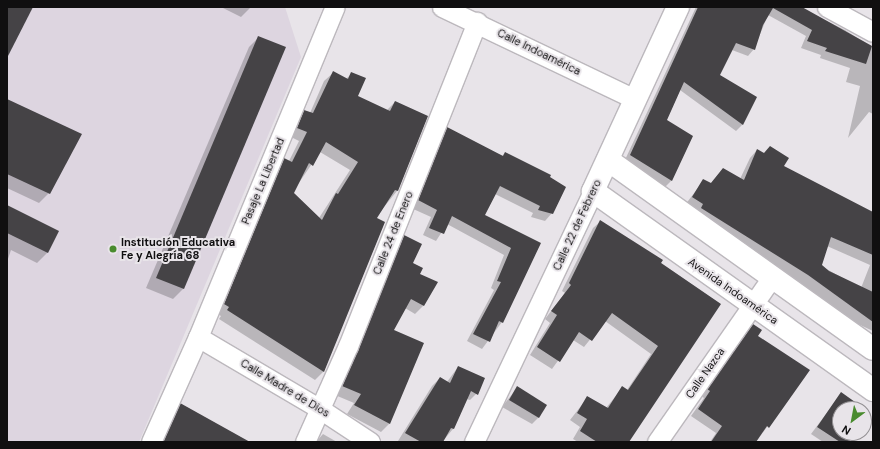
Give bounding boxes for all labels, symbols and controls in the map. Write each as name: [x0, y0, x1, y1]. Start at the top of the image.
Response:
street label: Calle Indoamérica: [495, 26, 583, 78]
street label: Pasaje La Libertad: [239, 136, 287, 226]
street label: Calle 22 de Febrero: [550, 177, 604, 273]
street label: Calle 24 de Enero: [370, 189, 416, 277]
place label: Institución Educativa Fe y Alegría 68: [121, 236, 235, 262]
marker: Institución Educativa Fe y Alegría 68: [108, 244, 118, 254]
street label: Avenida Indoamérica: [686, 255, 780, 327]
street label: Calle Nazca: [683, 345, 727, 401]
street label: Calle Madre de Dios: [238, 356, 332, 420]
north arrow: [832, 401, 872, 441]
text: N: [839, 422, 853, 438]

